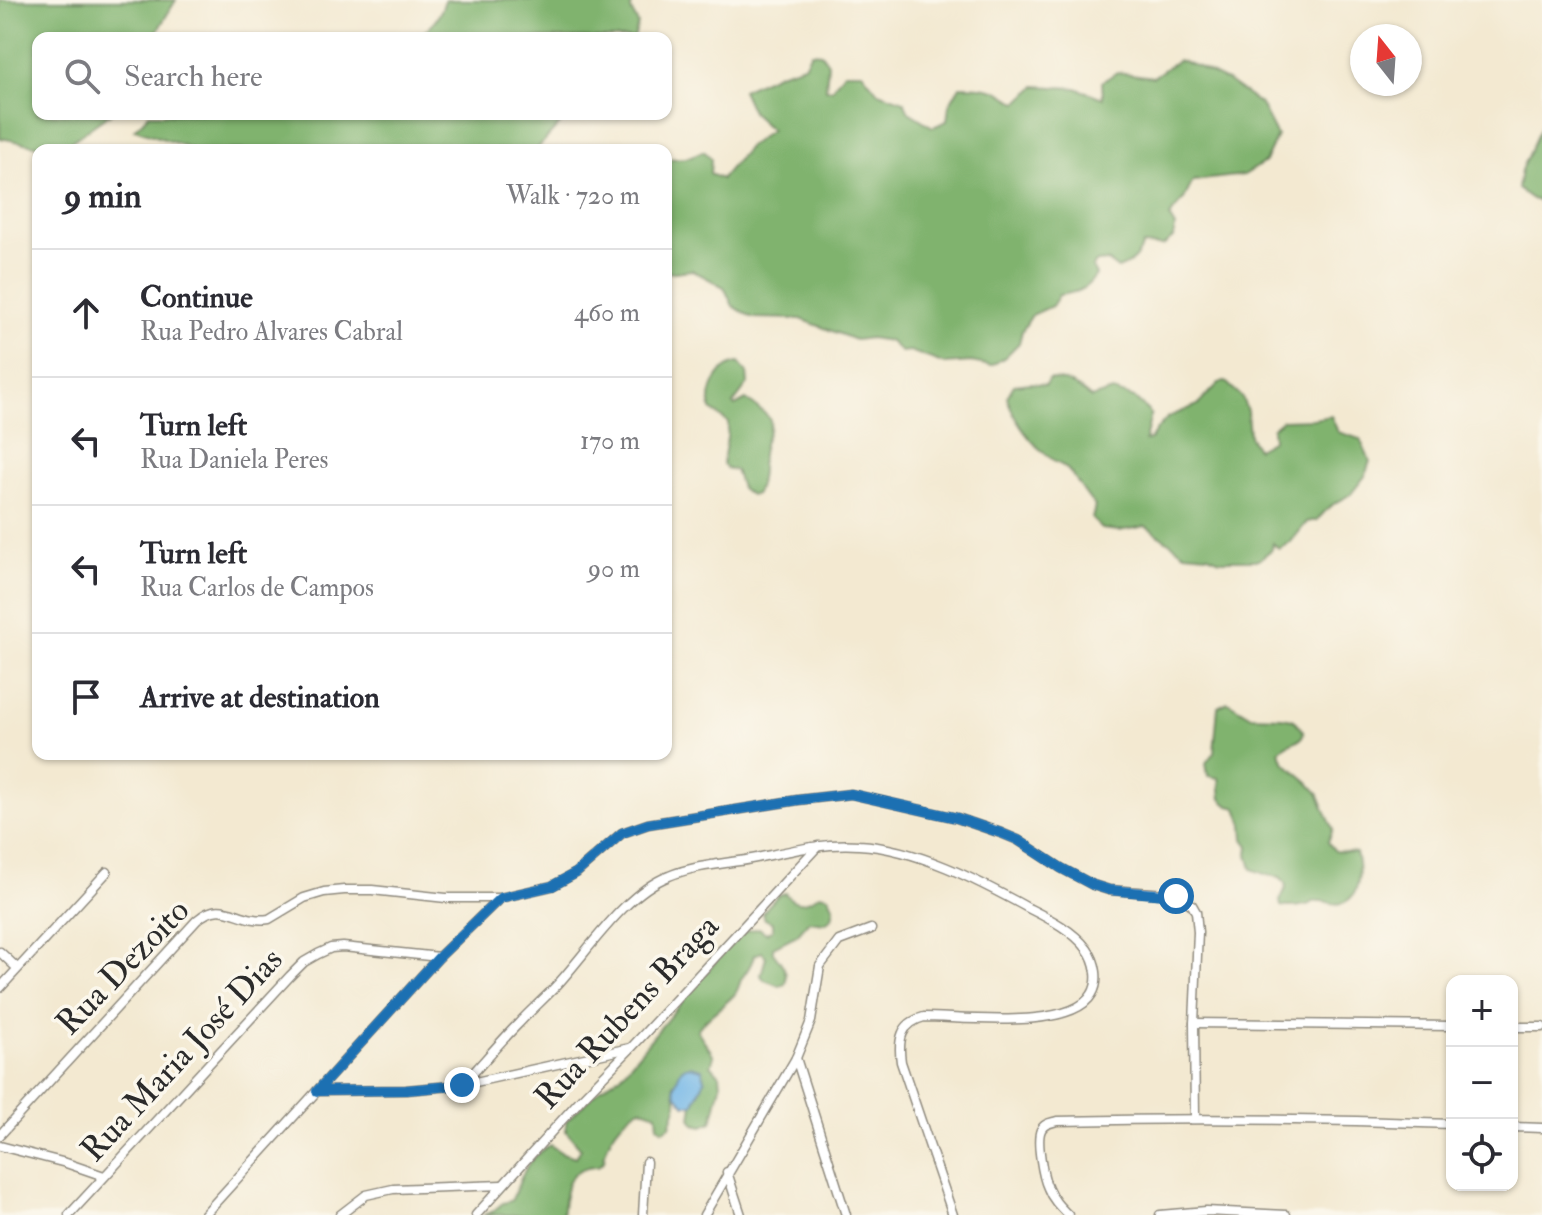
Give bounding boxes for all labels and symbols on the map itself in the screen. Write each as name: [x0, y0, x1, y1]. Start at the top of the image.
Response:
north arrow: [1350, 24, 1422, 96]
route start: [1158, 878, 1194, 914]
street label: Rua Dezoito: [47, 890, 199, 1044]
street label: Rua Rubens Braga: [526, 905, 729, 1118]
street label: Rua Maria José Dias: [72, 939, 292, 1171]
route end: [444, 1067, 480, 1103]

